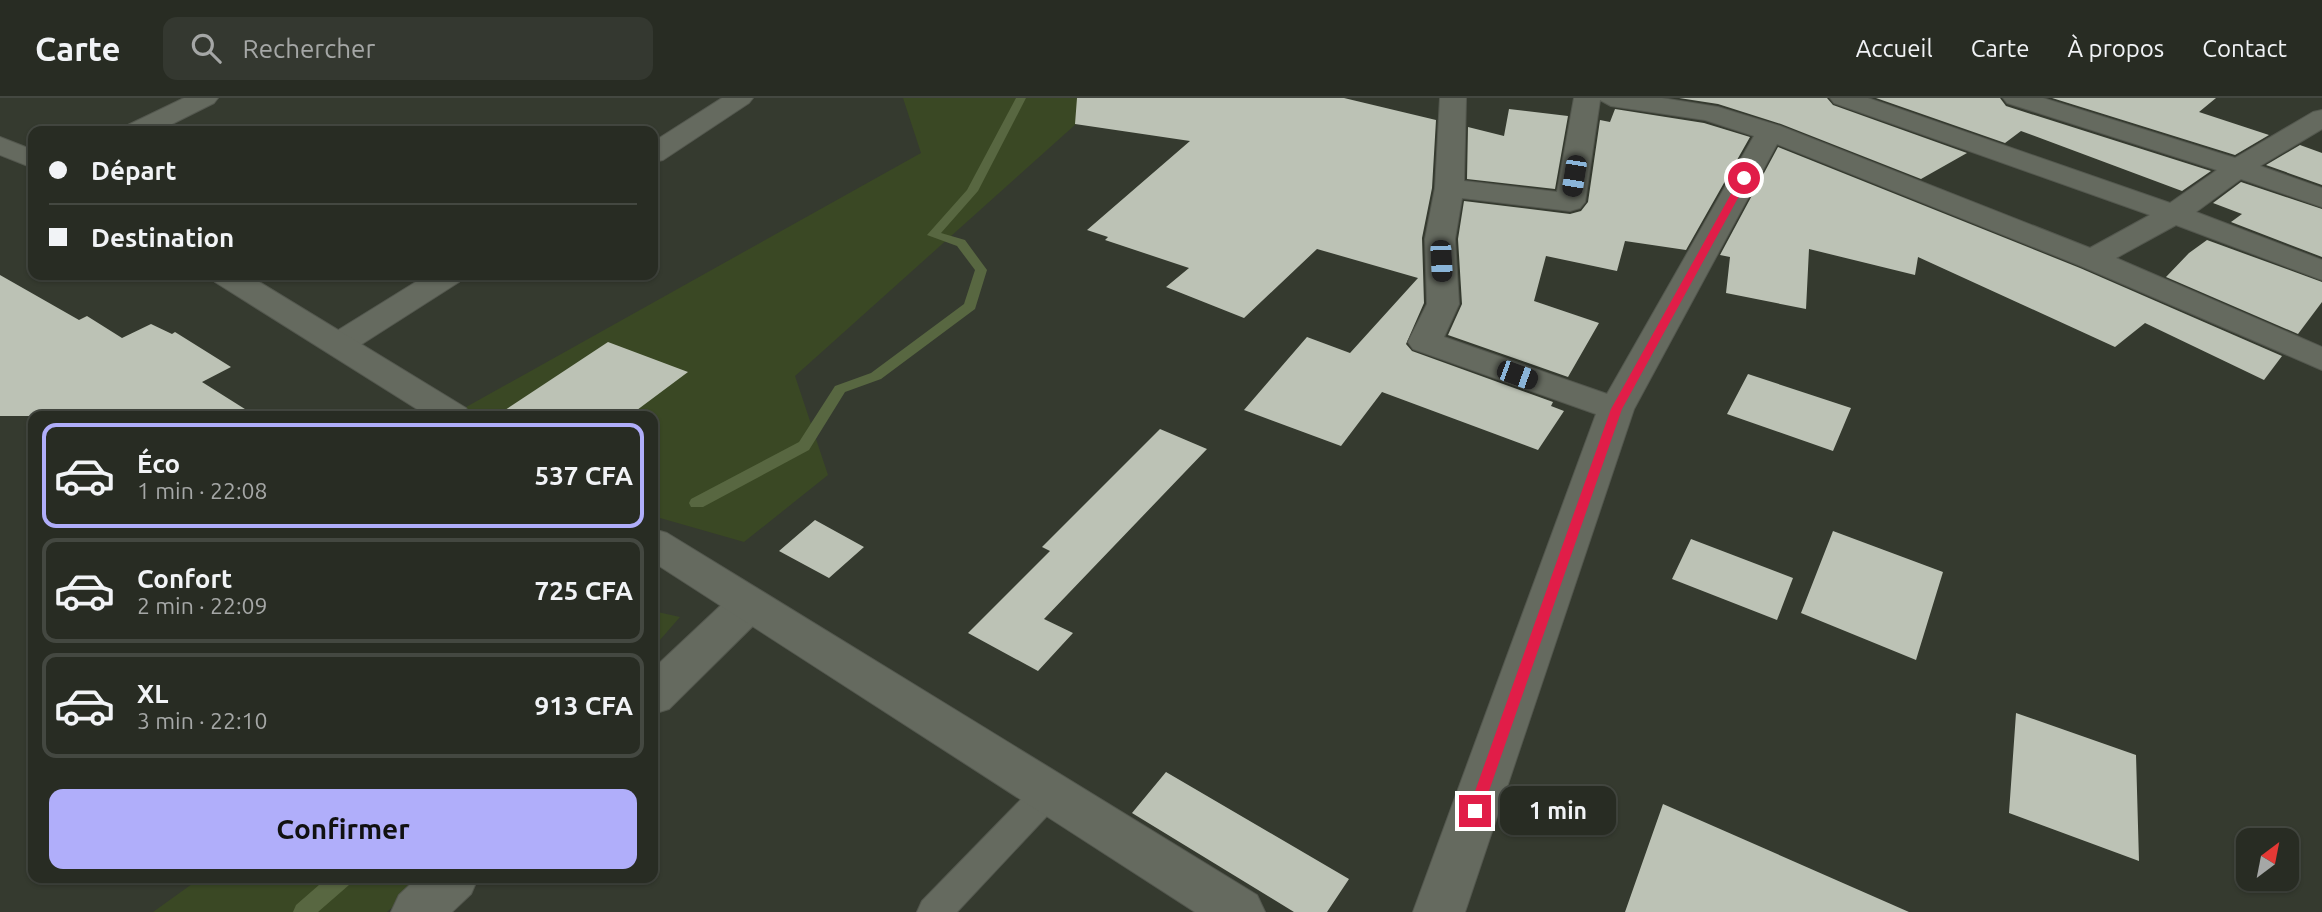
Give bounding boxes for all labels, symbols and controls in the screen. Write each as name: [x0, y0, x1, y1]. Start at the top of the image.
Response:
search box: [163, 17, 653, 80]
icon: search: [187, 29, 225, 67]
text: Carte: [35, 30, 121, 67]
text: Rechercher: [243, 34, 375, 63]
text: Accueil: [1856, 35, 1933, 62]
text: Carte: [1971, 35, 2030, 62]
text: À propos: [2068, 35, 2164, 62]
text: Contact: [2202, 35, 2287, 62]
car: [1561, 154, 1588, 198]
text: Départ: [91, 156, 177, 185]
route start: [1728, 162, 1760, 194]
text: Destination: [91, 223, 234, 252]
car: [1430, 239, 1453, 283]
car: [1494, 358, 1541, 392]
icon: car: [53, 444, 116, 507]
text: Éco: [137, 449, 180, 478]
text: 537 CFA: [535, 461, 633, 490]
text: 1 min · 22:08: [137, 478, 268, 503]
icon: car: [53, 559, 116, 622]
text: Confort: [137, 564, 232, 593]
text: 725 CFA: [535, 576, 633, 605]
text: 2 min · 22:09: [137, 593, 268, 618]
icon: car: [53, 674, 116, 737]
text: XL: [137, 679, 168, 708]
text: 913 CFA: [535, 691, 633, 720]
text: 3 min · 22:10: [137, 708, 268, 733]
callout: 1 min: [1500, 786, 1615, 836]
button: Confirmer: [49, 789, 637, 869]
route end: [1459, 795, 1491, 827]
text: 1 min: [1529, 798, 1587, 823]
north arrow: [2236, 828, 2300, 891]
map controls: [2236, 828, 2299, 891]

